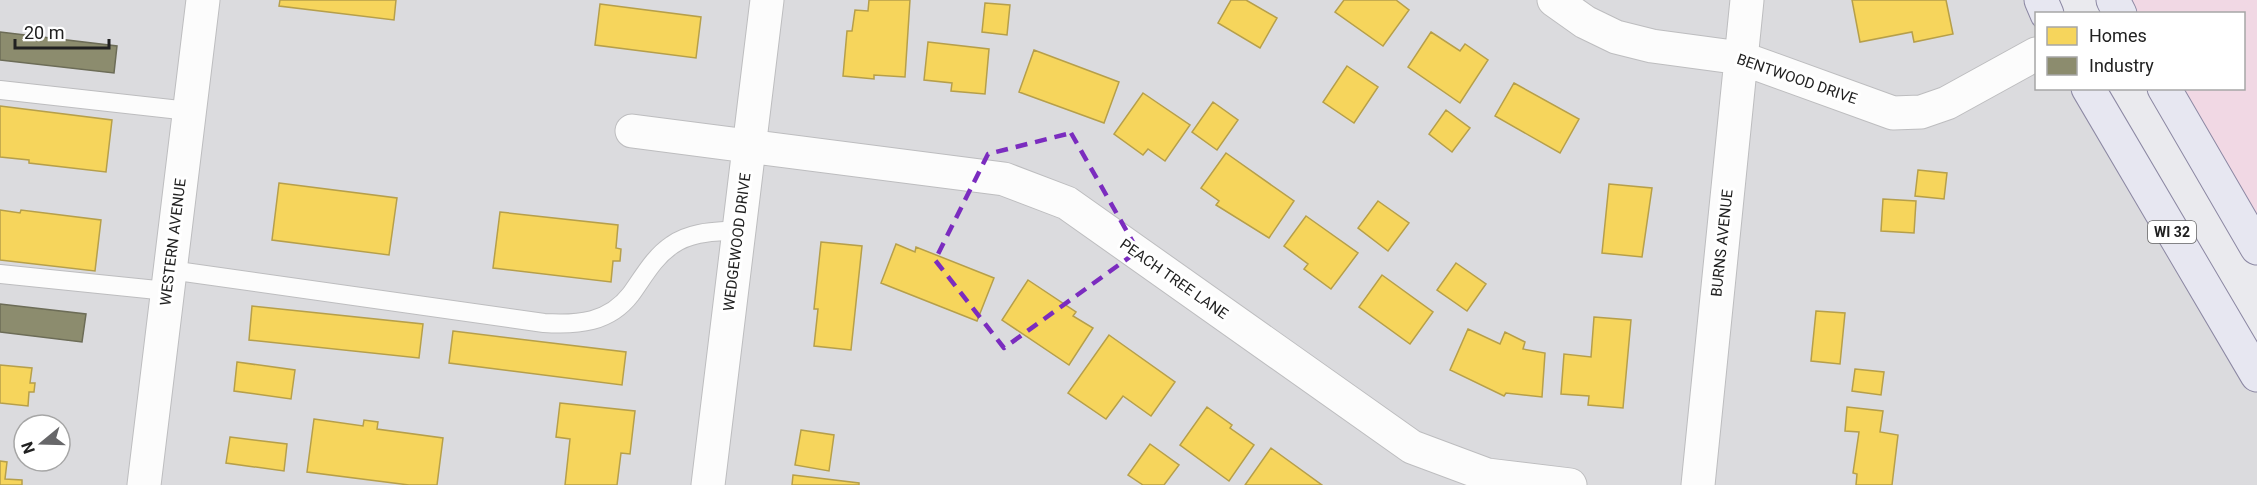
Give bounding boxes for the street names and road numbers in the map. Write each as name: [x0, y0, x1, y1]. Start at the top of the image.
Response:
street label: BENTWOOD DRIVE: [1734, 50, 1860, 108]
street label: WEDGEWOOD DRIVE: [720, 171, 754, 312]
street label: WESTERN AVENUE: [156, 177, 190, 307]
street label: BURNS AVENUE: [1707, 188, 1737, 298]
road number: WI 32: [2148, 221, 2196, 243]
street label: PEACH TREE LANE: [1117, 235, 1232, 323]

